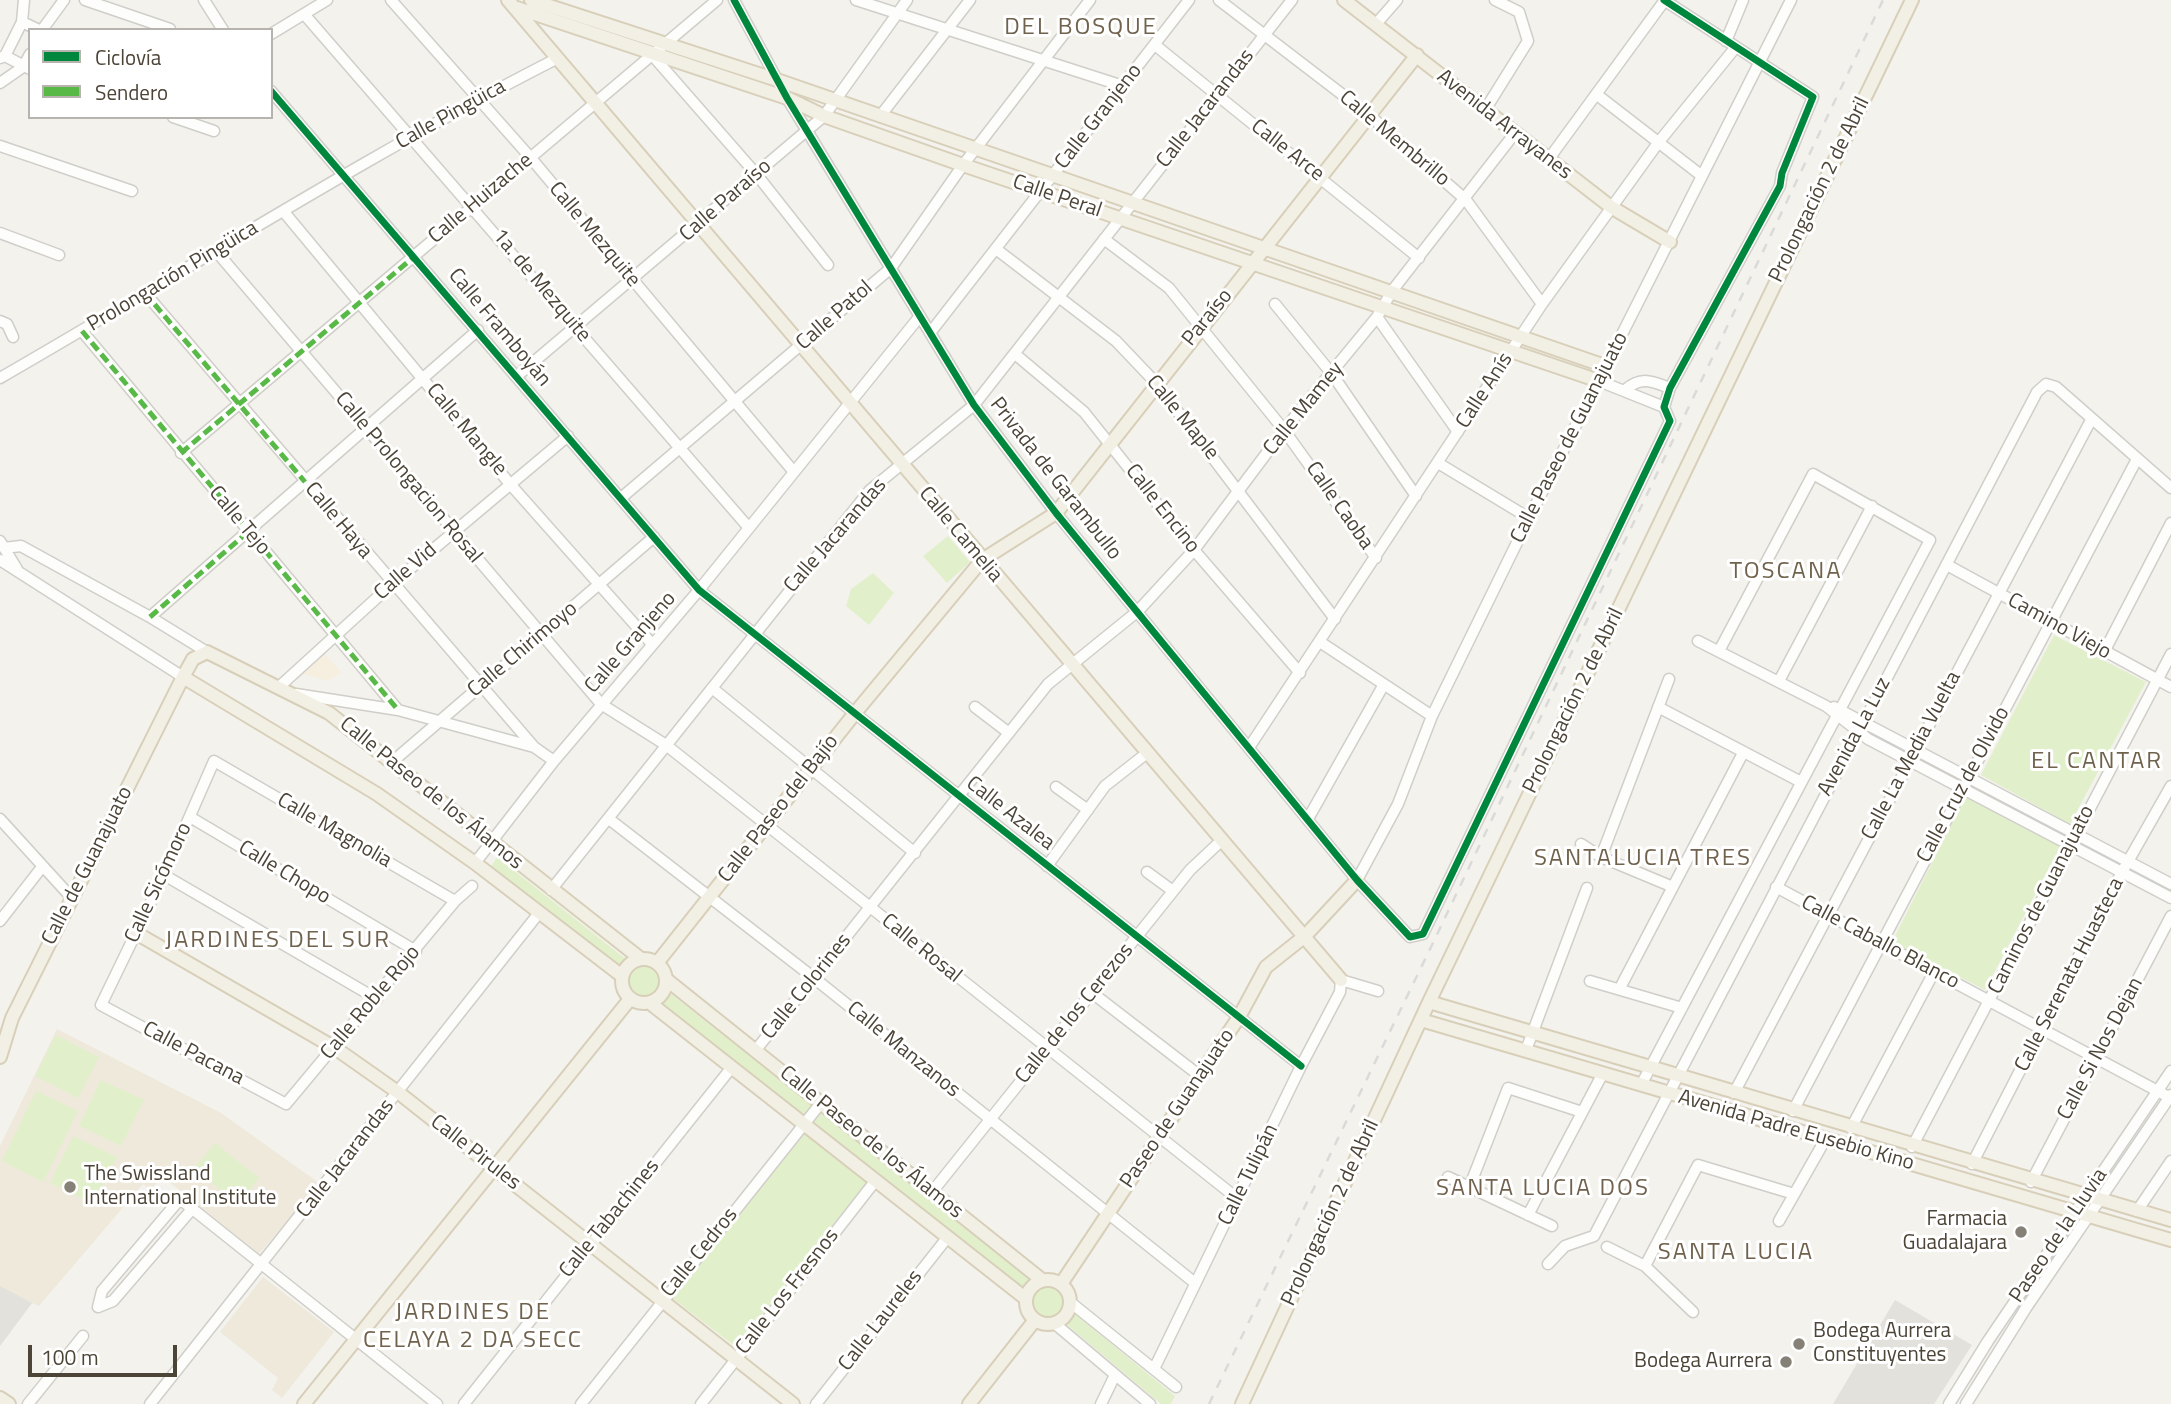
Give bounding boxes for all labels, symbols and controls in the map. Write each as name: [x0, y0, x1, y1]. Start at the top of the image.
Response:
district label: DEL BOSQUE: [1005, 14, 1157, 42]
legend: [28, 28, 273, 119]
text: Ciclovía: [95, 41, 161, 73]
street label: Calle Jacarandas: [1152, 45, 1260, 173]
street label: Calle Granjeno: [1050, 59, 1148, 175]
street label: Avenida Arrayanes: [1431, 64, 1577, 186]
street label: Calle Pingüica: [392, 75, 510, 155]
text: Sendero: [95, 76, 168, 108]
street label: Calle Membrillo: [1334, 86, 1454, 192]
street label: Prolongación 2 de Abril: [1764, 93, 1876, 287]
street label: Calle Arce: [1245, 115, 1329, 187]
street label: Calle Huizache: [424, 148, 538, 250]
street label: Calle Paraíso: [675, 154, 777, 248]
street label: Calle Peral: [1009, 170, 1105, 224]
street label: Calle Mezquite: [543, 177, 645, 293]
street label: Prolongación Pingüica: [83, 216, 263, 338]
street label: 1a. de Mezquite: [486, 224, 596, 348]
street label: Calle Framboyán: [442, 264, 556, 392]
street label: Calle Patol: [792, 276, 878, 356]
street label: Paraíso: [1177, 284, 1239, 352]
street label: Calle Paseo de Guanajuato: [1506, 328, 1634, 548]
street label: Calle Anís: [1451, 348, 1519, 434]
street label: Calle Mamey: [1259, 357, 1349, 461]
street label: Calle Maple: [1140, 371, 1224, 465]
street label: Calle Mangle: [420, 379, 512, 481]
street label: Calle Prolongacion Rosal: [329, 387, 487, 569]
street label: Privada de Garambullo: [984, 393, 1126, 565]
street label: Calle Caoba: [1300, 457, 1378, 555]
street label: Calle Encino: [1119, 460, 1205, 558]
street label: Calle Jacarandas: [779, 474, 893, 598]
street label: Calle Haya: [299, 478, 377, 564]
street label: Calle Tejo: [203, 481, 275, 561]
street label: Calle Camelia: [913, 482, 1007, 588]
street label: Calle Vid: [370, 538, 442, 606]
district label: TOSCANA: [1730, 558, 1842, 586]
street label: Calle Granjeno: [580, 587, 682, 699]
street label: Camino Viejo: [2003, 588, 2115, 666]
street label: Calle Chirimoyo: [463, 597, 583, 703]
street label: Prolongación 2 de Abril: [1518, 604, 1630, 798]
street label: Calle La Media Vuelta: [1857, 667, 1967, 845]
street label: Avenida La Luz: [1813, 673, 1897, 801]
street label: Calle Cruz de Olvido: [1912, 703, 2016, 867]
street label: Calle Paseo de los Álamos: [334, 712, 528, 876]
street label: Calle Paseo del Bajío: [713, 730, 845, 888]
district label: EL CANTAR: [2032, 748, 2162, 776]
street label: Calle Azalea: [961, 772, 1059, 856]
street label: Calle de Guanajuato: [37, 783, 139, 949]
street label: Calle Magnolia: [272, 788, 396, 874]
street label: Caminos de Guanajuato: [1983, 801, 2101, 999]
street label: Calle Sicómoro: [120, 819, 198, 947]
street label: Calle Chopo: [233, 836, 335, 910]
district label: SANTALUCIA TRES: [1536, 845, 1750, 873]
street label: Calle Serenata Huasteca: [2010, 874, 2130, 1076]
street label: Calle Caballo Blanco: [1797, 891, 1963, 995]
street label: Calle Rosal: [876, 909, 966, 989]
district label: JARDINES DEL SUR: [167, 927, 389, 955]
street label: Calle Colorines: [757, 929, 857, 1045]
street label: Calle de los Cerezos: [1011, 939, 1139, 1089]
street label: Calle Roble Rojo: [316, 941, 426, 1065]
street label: Calle Si Nos Dejan: [2053, 974, 2149, 1124]
street label: Calle Manzanos: [841, 997, 965, 1103]
street label: Calle Pacana: [138, 1017, 248, 1091]
street label: Paseo de Guanajuato: [1115, 1025, 1241, 1193]
street label: Calle Paseo de los Álamos: [774, 1061, 968, 1225]
street label: Avenida Padre Eusebio Kino: [1675, 1085, 1917, 1177]
street label: Calle Jacarandas: [292, 1095, 400, 1223]
street label: Calle Pirules: [425, 1110, 525, 1196]
street label: Prolongación 2 de Abril: [1277, 1116, 1385, 1310]
street label: Calle Tulipán: [1214, 1120, 1284, 1230]
street label: Calle Tabachines: [555, 1155, 665, 1283]
place label: The Swissland International Institute: [84, 1162, 276, 1212]
street label: Paseo de la Lluvia: [2005, 1164, 2113, 1308]
district label: SANTA LUCIA DOS: [1438, 1175, 1648, 1203]
marker: The Swissland International Institute: [62, 1179, 78, 1195]
street label: Calle Cedros: [656, 1203, 744, 1303]
place label: Farmacia Guadalajara: [1902, 1207, 2007, 1257]
street label: Calle Los Fresnos: [731, 1224, 845, 1360]
marker: Farmacia Guadalajara: [2013, 1224, 2029, 1240]
district label: SANTA LUCIA: [1659, 1239, 1813, 1267]
street label: Calle Laureles: [834, 1265, 928, 1377]
district label: JARDINES DE CELAYA 2 DA SECC: [365, 1299, 581, 1355]
place label: Bodega Aurrera Constituyentes: [1813, 1319, 1951, 1369]
scale bar: [32, 1330, 180, 1374]
marker: Bodega Aurrera Constituyentes: [1791, 1336, 1807, 1352]
text: 100 m: [41, 1341, 98, 1373]
place label: Bodega Aurrera: [1634, 1349, 1772, 1375]
marker: Bodega Aurrera: [1778, 1354, 1794, 1370]

